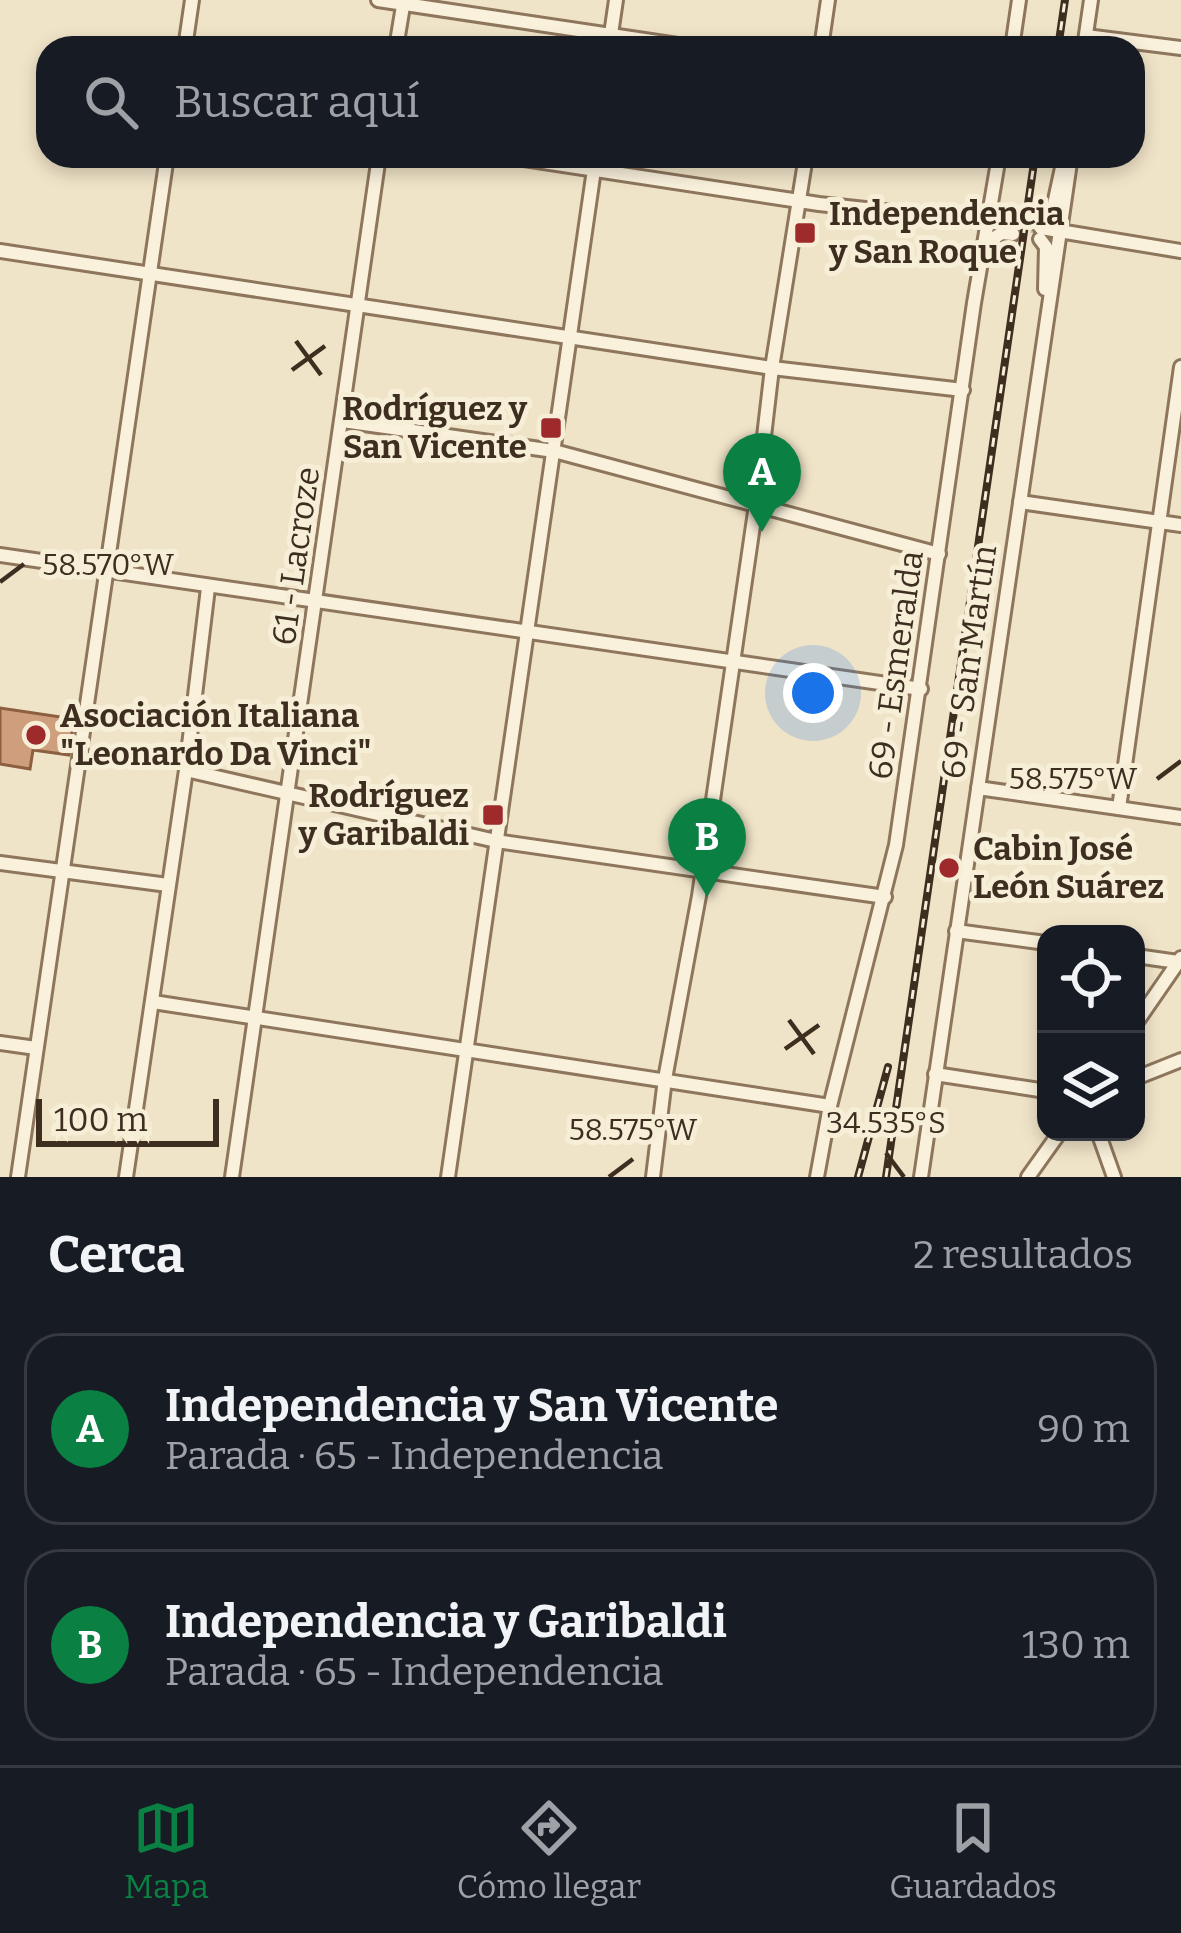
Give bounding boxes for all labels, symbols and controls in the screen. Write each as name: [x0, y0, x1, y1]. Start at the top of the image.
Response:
search box: [36, 36, 1145, 168]
icon: search: [78, 69, 144, 135]
text: Buscar aquí: [174, 75, 419, 129]
place label: Independencia y San Roque: [828, 194, 1065, 272]
marker: Independencia y San Roque: [792, 220, 818, 246]
place label: Rodríguez y San Vicente: [342, 389, 528, 467]
marker: Rodríguez y San Vicente: [538, 415, 564, 441]
pin: A: [723, 433, 801, 532]
street label: 61 - Lacroze: [264, 464, 328, 648]
street label: 69 - San Martín: [933, 542, 1005, 782]
text: 58.570°W: [42, 547, 174, 583]
street label: 69 - Esmeralda: [860, 548, 932, 782]
your location: [783, 663, 843, 723]
place label: Asociación Italiana "Leonardo Da Vinci": [60, 696, 372, 774]
marker: Asociación Italiana "Leonardo Da Vinci": [23, 722, 49, 748]
text: 58.575°W: [1009, 761, 1138, 797]
place label: Rodríguez y Garibaldi: [297, 776, 469, 854]
pin: B: [668, 798, 746, 897]
marker: Rodríguez y Garibaldi: [480, 802, 506, 828]
place label: Cabin José León Suárez: [973, 829, 1164, 907]
marker: Cabin José León Suárez: [936, 855, 962, 881]
map controls: [1037, 925, 1145, 1141]
button: locate: [1037, 925, 1145, 1033]
button: layers: [1037, 1033, 1145, 1141]
scale bar: [36, 1093, 219, 1146]
text: 100 m: [54, 1100, 148, 1140]
text: 34.535°S: [826, 1105, 946, 1141]
text: 58.575°W: [569, 1112, 698, 1148]
text: Cerca: [48, 1224, 184, 1286]
text: 2 resultados: [913, 1232, 1133, 1278]
text: Independencia y San Vicente: [165, 1379, 778, 1433]
text: A: [76, 1406, 104, 1452]
text: 90 m: [1037, 1406, 1130, 1452]
text: Parada · 65 - Independencia: [165, 1433, 663, 1479]
text: Independencia y Garibaldi: [165, 1595, 727, 1649]
text: B: [77, 1622, 103, 1668]
text: 130 m: [1022, 1622, 1130, 1668]
text: Parada · 65 - Independencia: [165, 1649, 663, 1695]
tab: Mapa: [124, 1795, 209, 1907]
tab: Cómo llegar: [457, 1795, 641, 1907]
tab: Guardados: [889, 1795, 1057, 1907]

